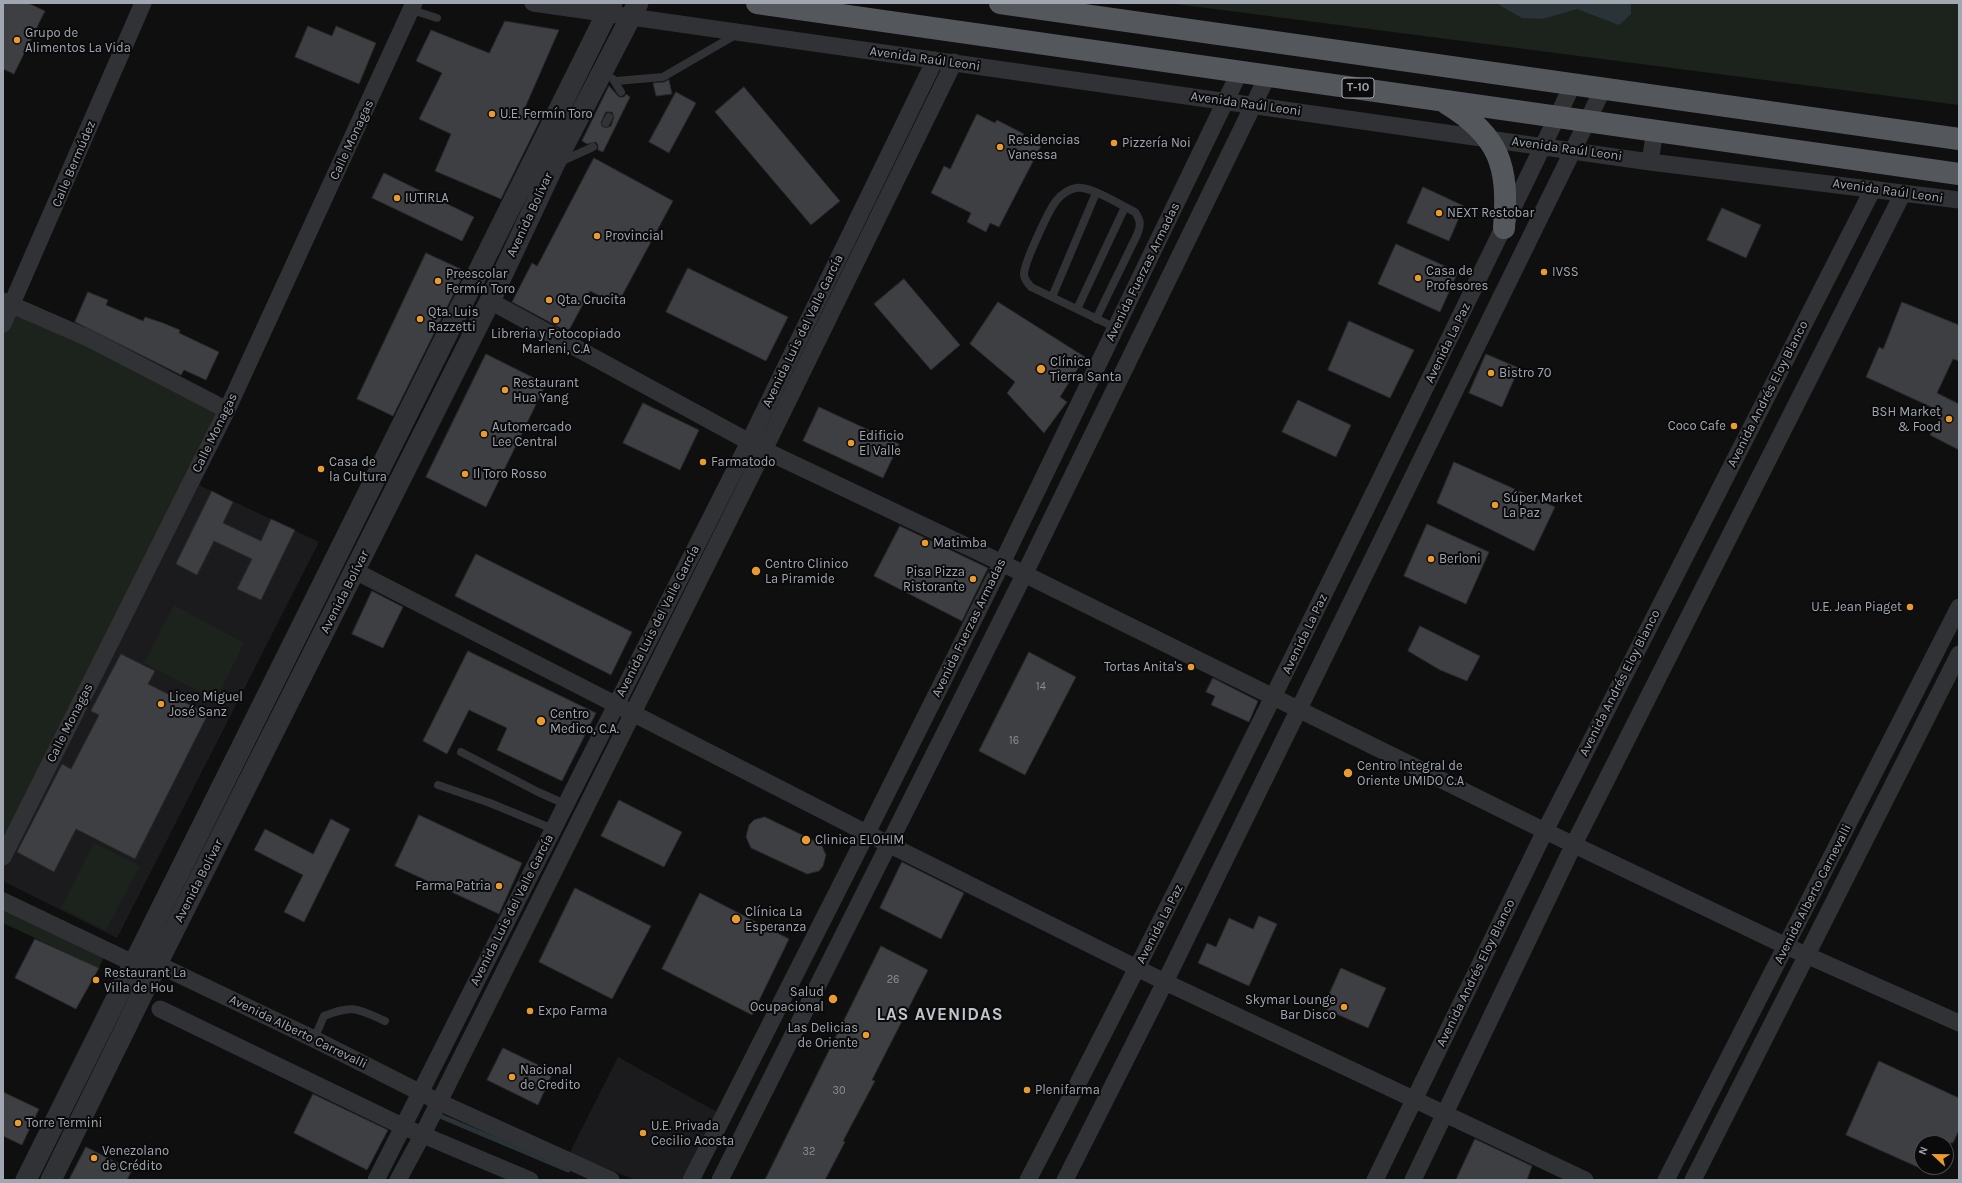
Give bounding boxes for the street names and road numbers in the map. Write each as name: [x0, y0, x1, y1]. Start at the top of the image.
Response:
street label: Avenida Raúl Leoni: [869, 44, 981, 74]
road number: T-10: [1342, 78, 1374, 98]
street label: Avenida Raúl Leoni: [1190, 89, 1302, 119]
street label: Calle Monagas: [327, 97, 377, 183]
street label: Calle Bermúdez: [49, 119, 99, 209]
street label: Avenida Raúl Leoni: [1511, 134, 1623, 164]
street label: Avenida Bolívar: [504, 170, 556, 260]
street label: Avenida Raúl Leoni: [1832, 176, 1944, 206]
street label: Avenida Fuerzas Armadas: [1103, 200, 1183, 344]
street label: Avenida Luis del Valle García: [759, 252, 847, 410]
street label: Avenida La Paz: [1422, 301, 1474, 385]
street label: Avenida Andrés Eloy Blanco: [1724, 318, 1812, 470]
street label: Calle Monagas: [189, 391, 241, 475]
street label: Avenida Luis del Valle García: [613, 543, 703, 699]
street label: Avenida Bolívar: [317, 548, 373, 636]
street label: Avenida Fuerzas Armadas: [929, 556, 1009, 700]
street label: Avenida La Paz: [1279, 592, 1331, 676]
street label: Avenida Andrés Eloy Blanco: [1576, 607, 1664, 759]
street label: Calle Monagas: [43, 681, 97, 765]
street label: Avenida Alberto Carnevalli: [1771, 822, 1855, 966]
street label: Avenida Luis del Valle García: [467, 832, 557, 988]
street label: Avenida Bolívar: [171, 837, 227, 925]
street label: Avenida La Paz: [1133, 882, 1187, 966]
street label: Avenida Andrés Eloy Blanco: [1433, 897, 1519, 1049]
street label: Avenida Alberto Carrevalli: [227, 992, 369, 1072]

